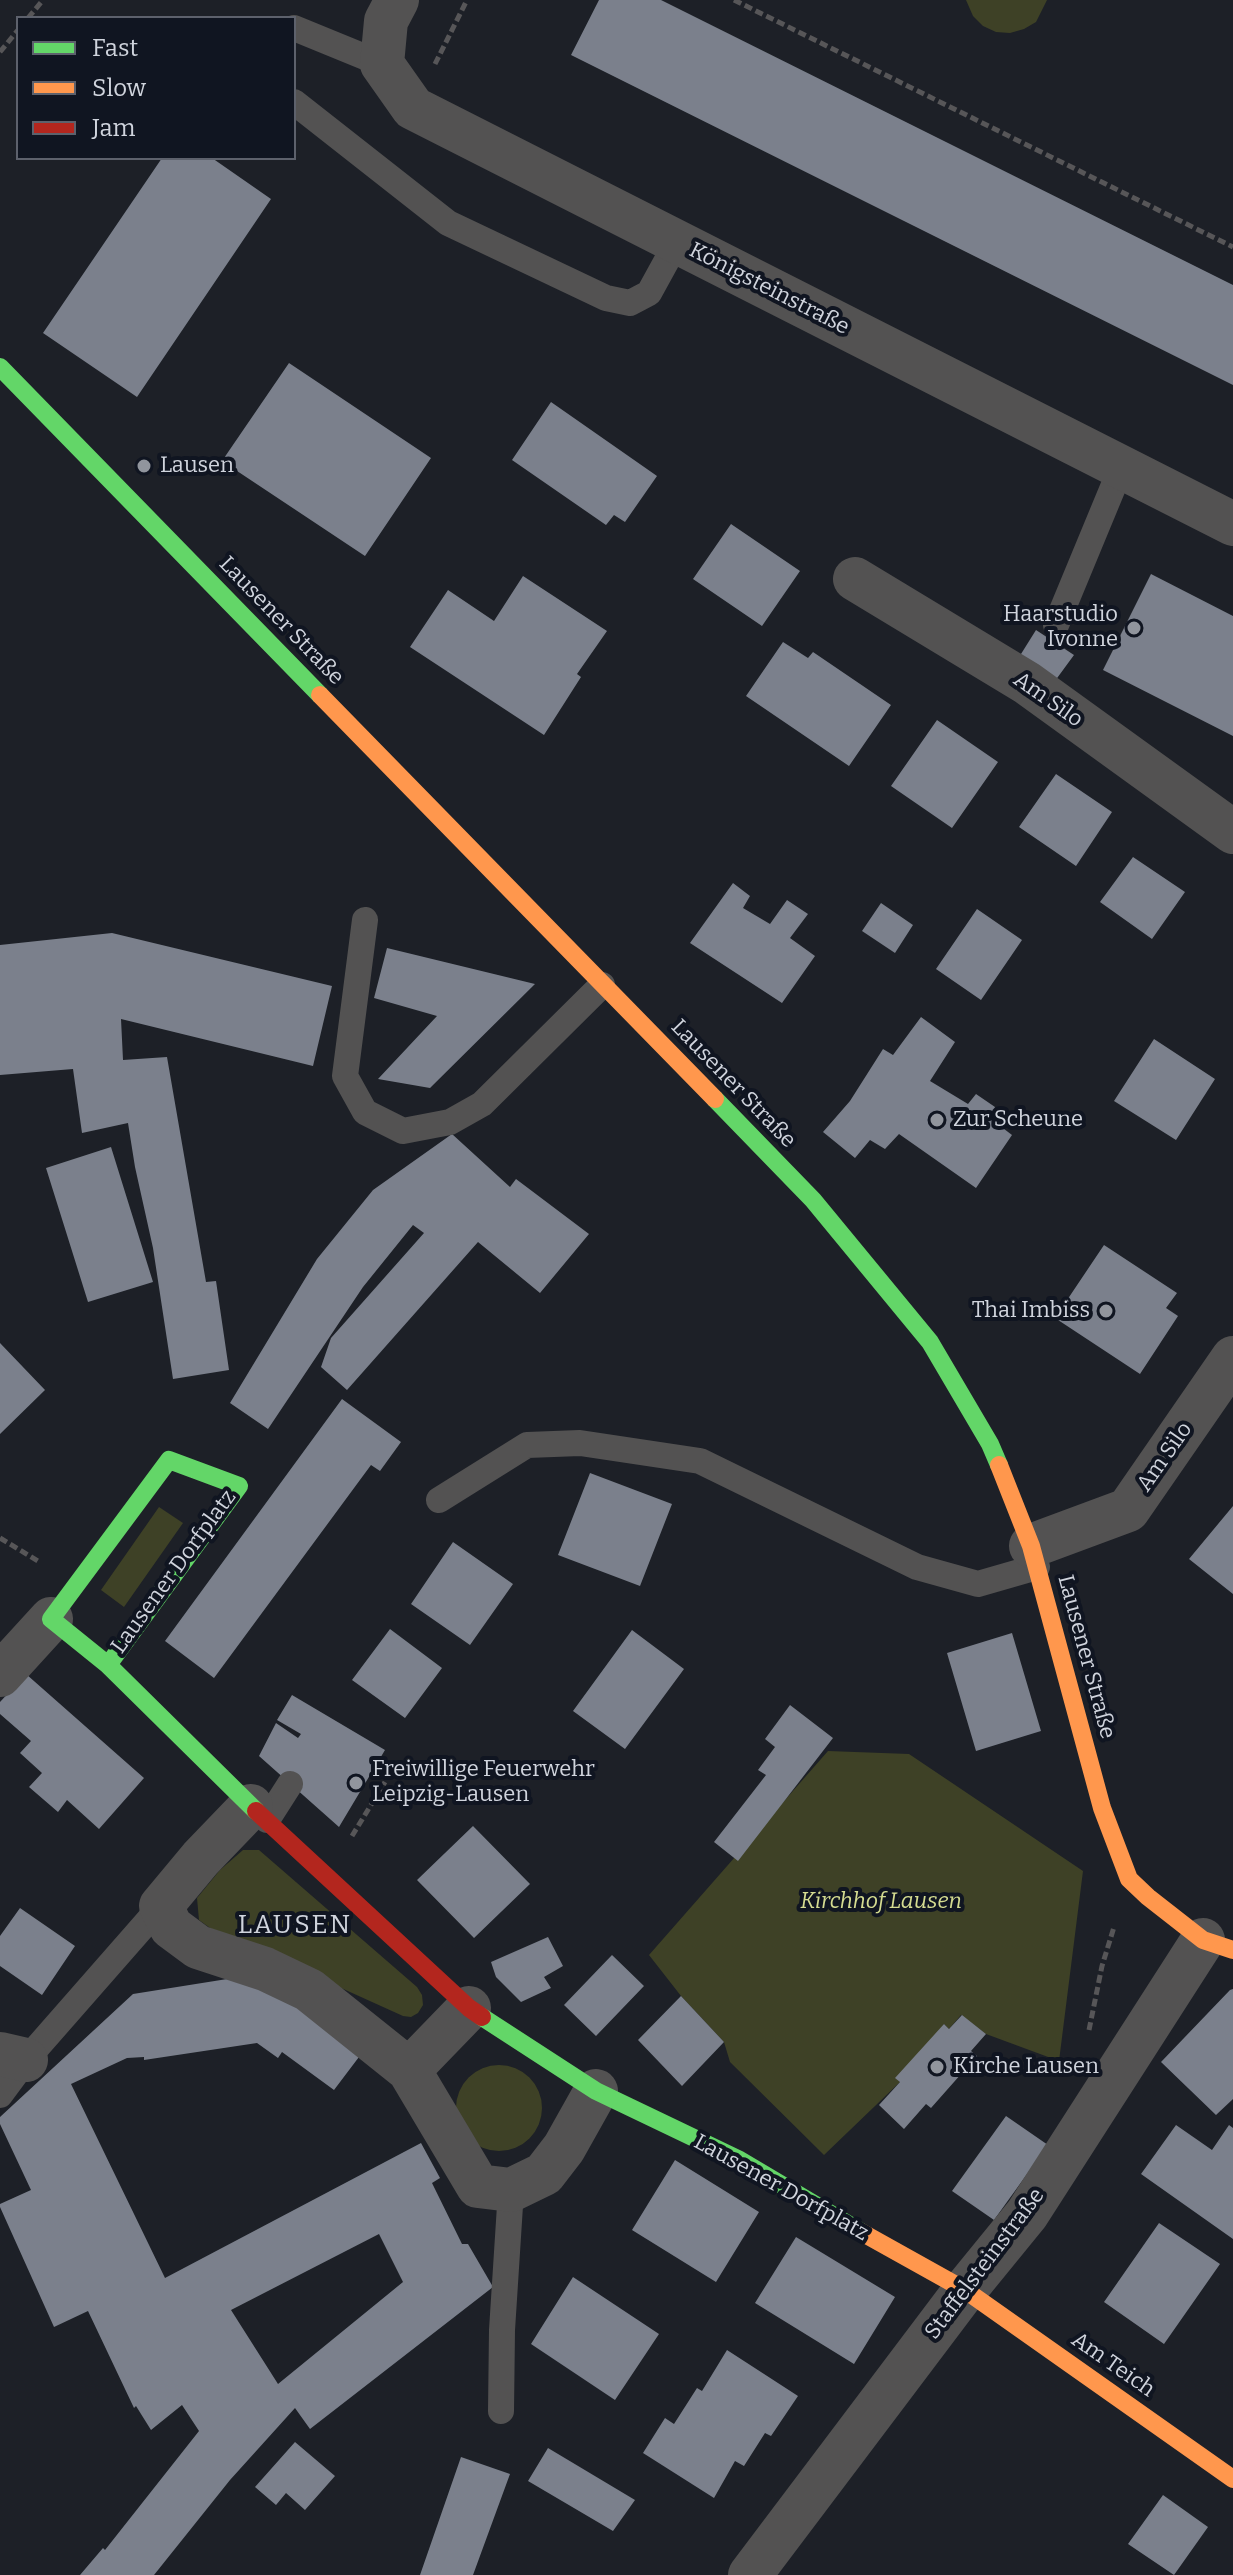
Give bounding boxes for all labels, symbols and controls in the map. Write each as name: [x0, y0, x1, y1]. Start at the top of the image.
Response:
legend: [16, 16, 296, 160]
text: Fast: [92, 34, 138, 62]
text: Slow: [92, 74, 146, 102]
text: Jam: [92, 114, 135, 142]
street label: Königsteinstraße: [684, 237, 854, 341]
place label: Lausen: [160, 453, 234, 479]
marker: Lausen: [135, 457, 153, 475]
street label: Lausener Straße: [213, 551, 349, 691]
place label: Haarstudio Ivonne: [1003, 602, 1118, 654]
marker: Haarstudio Ivonne: [1125, 619, 1143, 637]
street label: Am Silo: [1008, 667, 1088, 733]
street label: Lausener Straße: [665, 1014, 801, 1154]
place label: Zur Scheune: [953, 1107, 1083, 1133]
marker: Zur Scheune: [928, 1111, 946, 1129]
place label: Thai Imbiss: [972, 1298, 1090, 1324]
marker: Thai Imbiss: [1097, 1302, 1115, 1320]
street label: Am Silo: [1132, 1417, 1198, 1497]
street label: Lausener Dorfplatz: [106, 1485, 242, 1659]
street label: Lausener Straße: [1051, 1572, 1121, 1742]
place label: Freiwillige Feuerwehr Leipzig-Lausen: [372, 1757, 595, 1808]
marker: Freiwillige Feuerwehr Leipzig-Lausen: [347, 1774, 365, 1792]
park label: Kirchhof Lausen: [800, 1889, 962, 1915]
district label: LAUSEN: [238, 1910, 352, 1942]
place label: Kirche Lausen: [953, 2054, 1099, 2080]
marker: Kirche Lausen: [928, 2058, 946, 2076]
street label: Lausener Dorfplatz: [689, 2129, 873, 2247]
street label: Staffelsteinstraße: [920, 2183, 1050, 2345]
street label: Am Teich: [1066, 2327, 1160, 2403]

